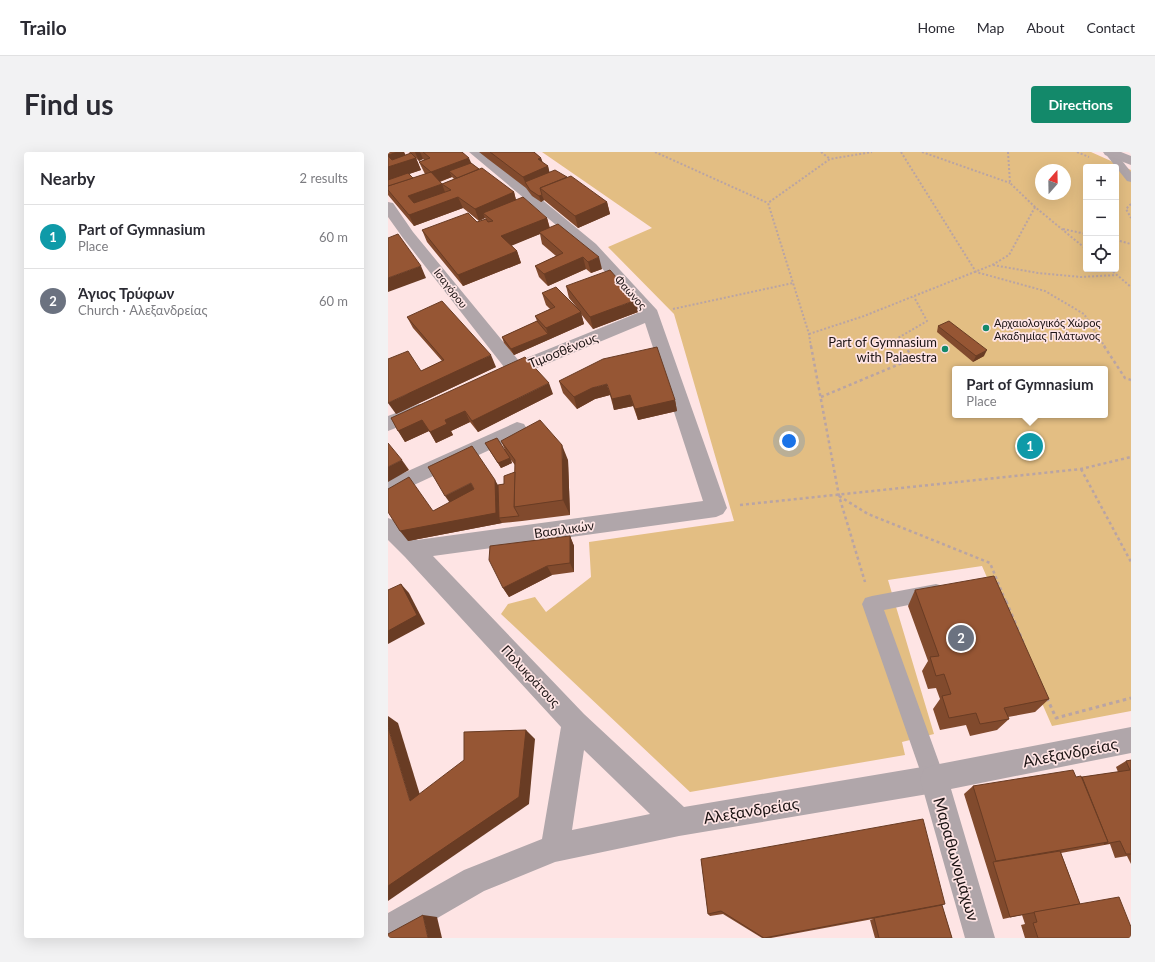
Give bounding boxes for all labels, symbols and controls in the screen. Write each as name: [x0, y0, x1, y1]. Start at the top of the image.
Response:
text: Trailo: [20, 16, 67, 39]
text: Home: [917, 19, 955, 36]
text: Map: [977, 19, 1004, 36]
text: About: [1026, 19, 1064, 36]
text: Contact: [1086, 19, 1135, 36]
button: Directions: [1031, 86, 1131, 123]
text: Find us: [24, 87, 114, 121]
north arrow: [1035, 164, 1071, 200]
map controls: [1083, 164, 1119, 272]
button: +: [1083, 164, 1119, 200]
text: Nearby: [40, 168, 95, 189]
text: 2 results: [300, 170, 348, 186]
button: −: [1083, 200, 1119, 236]
text: Part of Gymnasium: [78, 220, 205, 238]
text: 1: [49, 229, 57, 245]
text: 60 m: [319, 229, 348, 245]
button: locate: [1083, 236, 1119, 272]
text: Place: [78, 238, 108, 254]
street label: Ισαγόρου: [432, 266, 470, 310]
street label: Φαώνος: [612, 272, 650, 312]
text: Άγιος Τρύφων: [78, 284, 174, 302]
text: 2: [49, 293, 57, 309]
text: 60 m: [319, 293, 348, 309]
text: Church · Αλεξανδρείας: [78, 302, 207, 318]
place label: Αρχαιολογικός Χώρος Ακαδημίας Πλάτωνος: [994, 316, 1101, 342]
marker: Αρχαιολογικός Χώρος Ακαδημίας Πλάτωνος: [981, 323, 991, 333]
street label: Τιμοσθένους: [526, 329, 600, 371]
place label: Part of Gymnasium with Palaestra: [828, 334, 937, 365]
marker: Part of Gymnasium with Palaestra: [940, 344, 950, 354]
popup: [952, 366, 1108, 418]
text: Part of Gymnasium: [966, 375, 1094, 393]
text: Place: [966, 393, 997, 409]
your location: [779, 431, 799, 451]
pin: 1: [1017, 431, 1043, 461]
street label: Βασιλικών: [533, 517, 595, 541]
pin: 2: [948, 623, 974, 653]
street label: Πολυκράτους: [498, 642, 564, 710]
street label: Αλεξανδρείας: [1021, 733, 1120, 771]
street label: Αλεξανδρείας: [702, 793, 801, 828]
street label: Μαραθωνομάχων: [930, 795, 984, 923]

